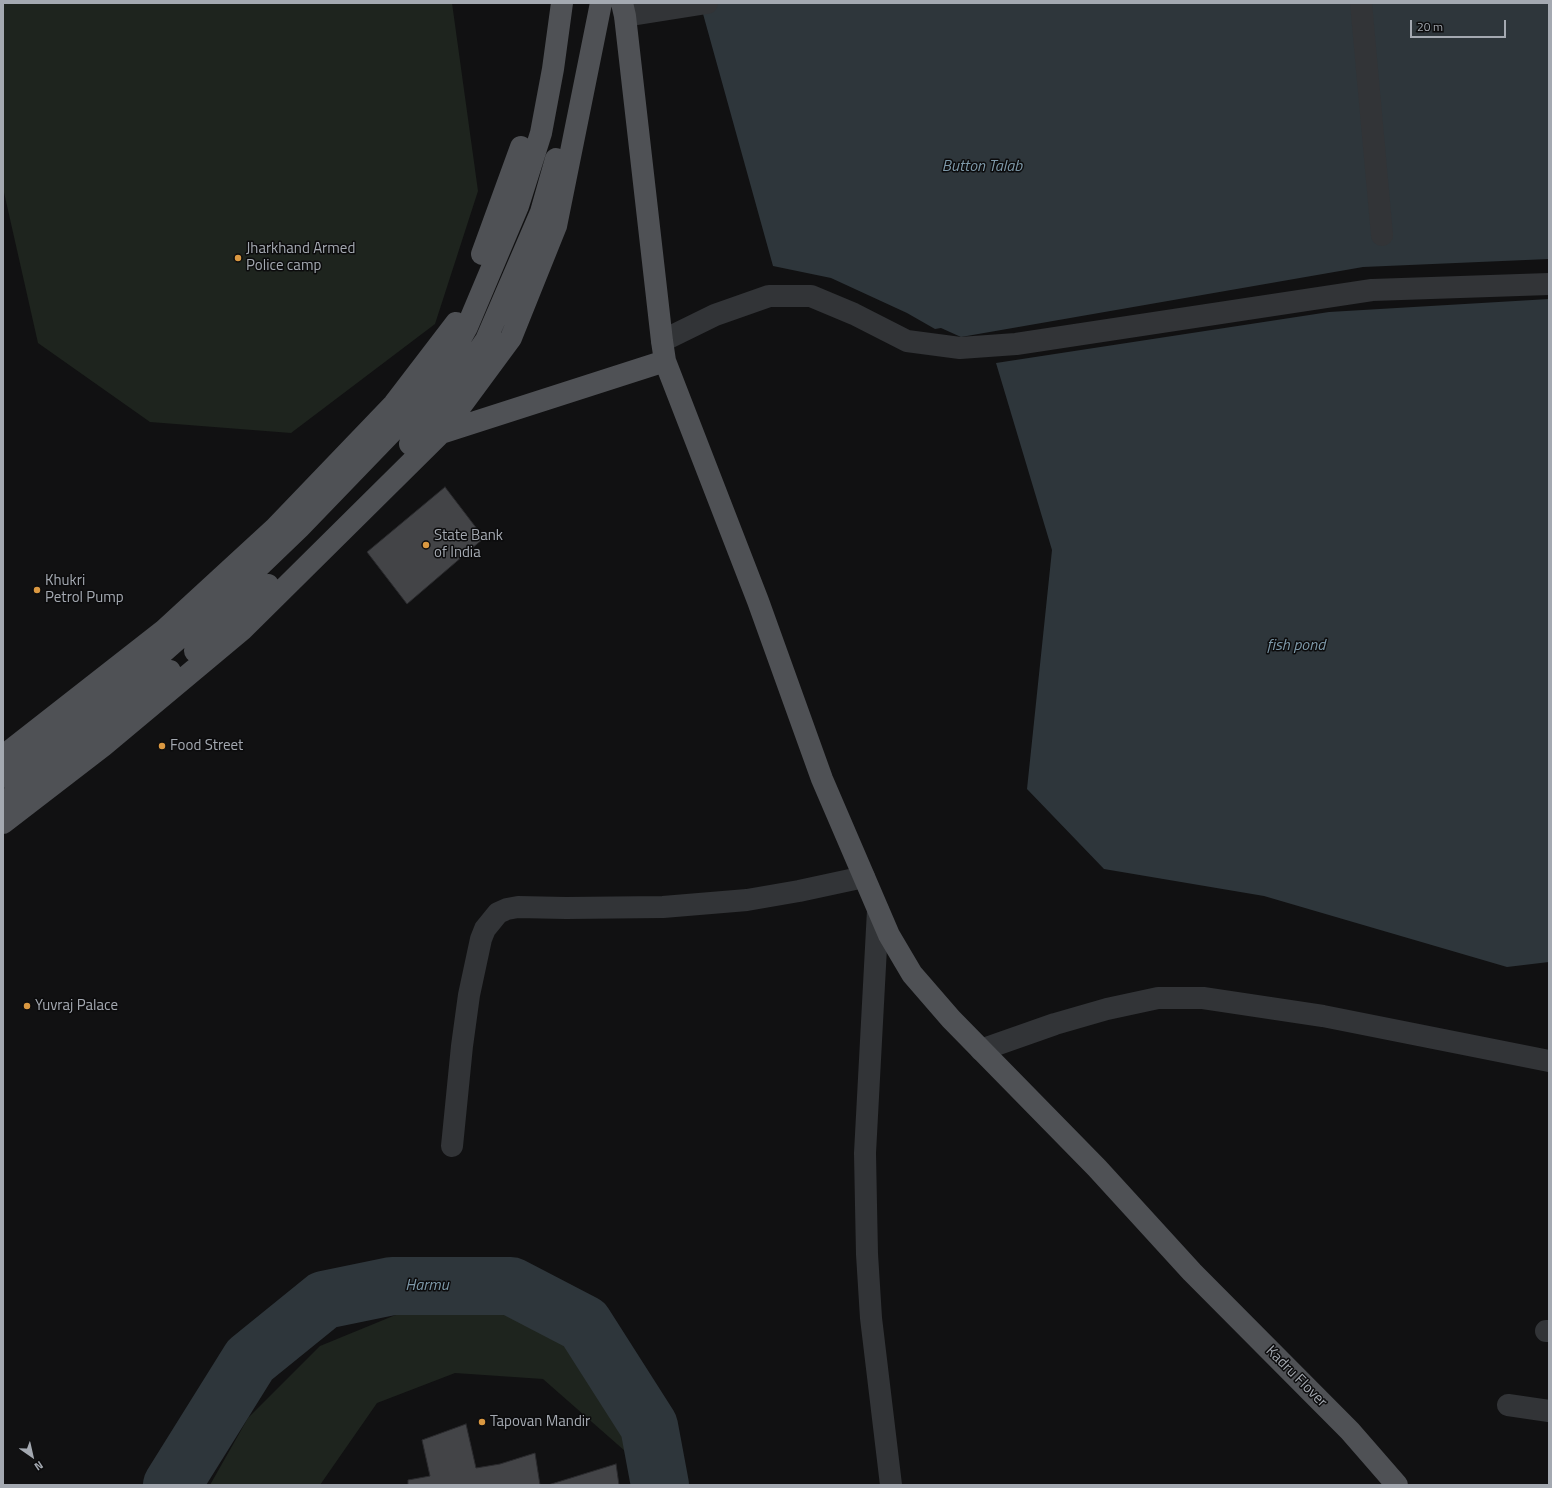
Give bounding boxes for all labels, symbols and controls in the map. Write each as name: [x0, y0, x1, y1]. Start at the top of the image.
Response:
scale bar: [1412, 12, 1508, 38]
text: 20 m: [1417, 17, 1443, 36]
water label: Button Talab: [942, 157, 1022, 177]
place label: Jharkhand Armed Police camp: [246, 240, 355, 275]
marker: Jharkhand Armed Police camp: [233, 253, 243, 263]
place label: State Bank of India: [434, 527, 503, 562]
marker: State Bank of India: [421, 540, 431, 550]
place label: Khukri Petrol Pump: [45, 572, 124, 607]
marker: Khukri Petrol Pump: [32, 585, 42, 595]
water label: fish pond: [1267, 636, 1325, 656]
place label: Food Street: [170, 737, 243, 755]
marker: Food Street: [157, 741, 167, 751]
place label: Yuvraj Palace: [35, 997, 118, 1015]
marker: Yuvraj Palace: [22, 1001, 32, 1011]
water label: Harmu: [405, 1276, 449, 1296]
street label: Kadru Flover: [1262, 1343, 1330, 1411]
place label: Tapovan Mandir: [490, 1413, 590, 1431]
marker: Tapovan Mandir: [477, 1417, 487, 1427]
north arrow: [12, 1436, 52, 1476]
text: N: [31, 1457, 46, 1475]

